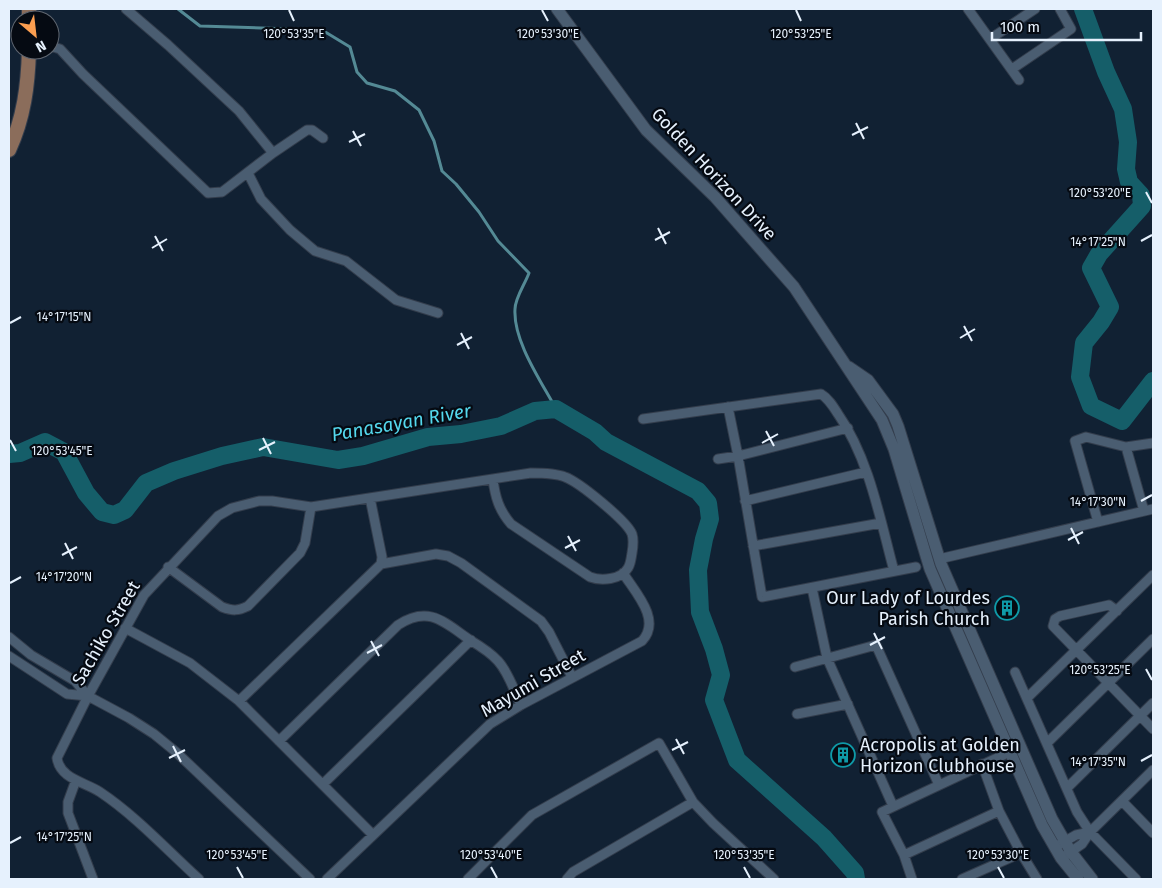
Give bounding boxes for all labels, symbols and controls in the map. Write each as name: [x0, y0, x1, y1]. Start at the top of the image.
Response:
north arrow: [10, 10, 60, 60]
scale bar: [992, 10, 1141, 42]
text: 100 m: [1000, 18, 1040, 36]
text: 120°53'35"E: [263, 27, 325, 41]
text: 120°53'30"E: [517, 27, 579, 41]
text: 120°53'25"E: [770, 27, 832, 41]
text: N: [33, 36, 49, 56]
street label: Golden Horizon Drive: [647, 103, 781, 245]
text: 120°53'20"E: [1069, 186, 1131, 200]
text: 14°17'25"N: [1070, 235, 1126, 249]
text: 14°17'15"N: [37, 310, 91, 324]
water label: Panasayan River: [330, 399, 473, 446]
text: 120°53'45"E: [31, 444, 93, 458]
text: 14°17'30"N: [1070, 495, 1126, 509]
text: 14°17'20"N: [36, 570, 92, 584]
street label: Sachiko Street: [67, 576, 145, 689]
place label: Our Lady of Lourdes Parish Church: [826, 587, 990, 630]
building icon: Our Lady of Lourdes Parish Church: [994, 595, 1020, 621]
street label: Mayumi Street: [477, 644, 590, 722]
text: 120°53'25"E: [1069, 663, 1131, 677]
place label: Acropolis at Golden Horizon Clubhouse: [860, 734, 1020, 777]
building icon: Acropolis at Golden Horizon Clubhouse: [830, 742, 856, 768]
text: 14°17'35"N: [1070, 755, 1126, 769]
text: 14°17'25"N: [36, 830, 92, 844]
text: 120°53'45"E: [206, 848, 268, 862]
text: 120°53'40"E: [460, 848, 522, 862]
text: 120°53'35"E: [713, 848, 775, 862]
text: 120°53'30"E: [967, 848, 1029, 862]

